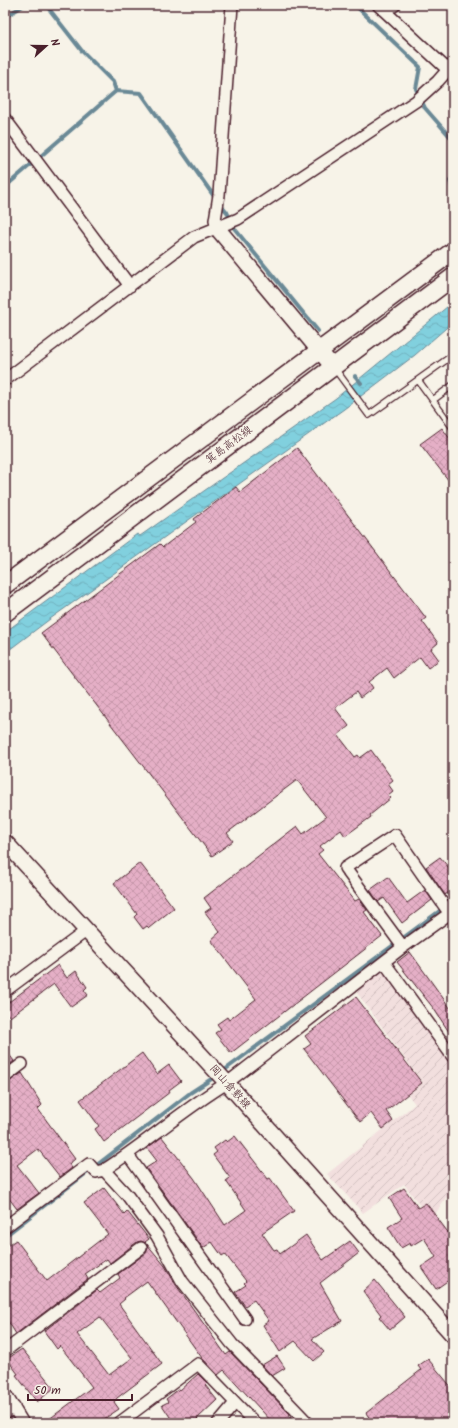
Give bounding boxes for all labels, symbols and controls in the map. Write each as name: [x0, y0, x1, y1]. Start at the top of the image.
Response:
north arrow: [26, 26, 66, 66]
text: N: [45, 36, 64, 49]
street label: 箕島高松線: [202, 421, 256, 469]
street label: 岡山倉敷線: [205, 1061, 255, 1113]
scale bar: [28, 1376, 132, 1402]
text: 50 m: [34, 1381, 61, 1400]

